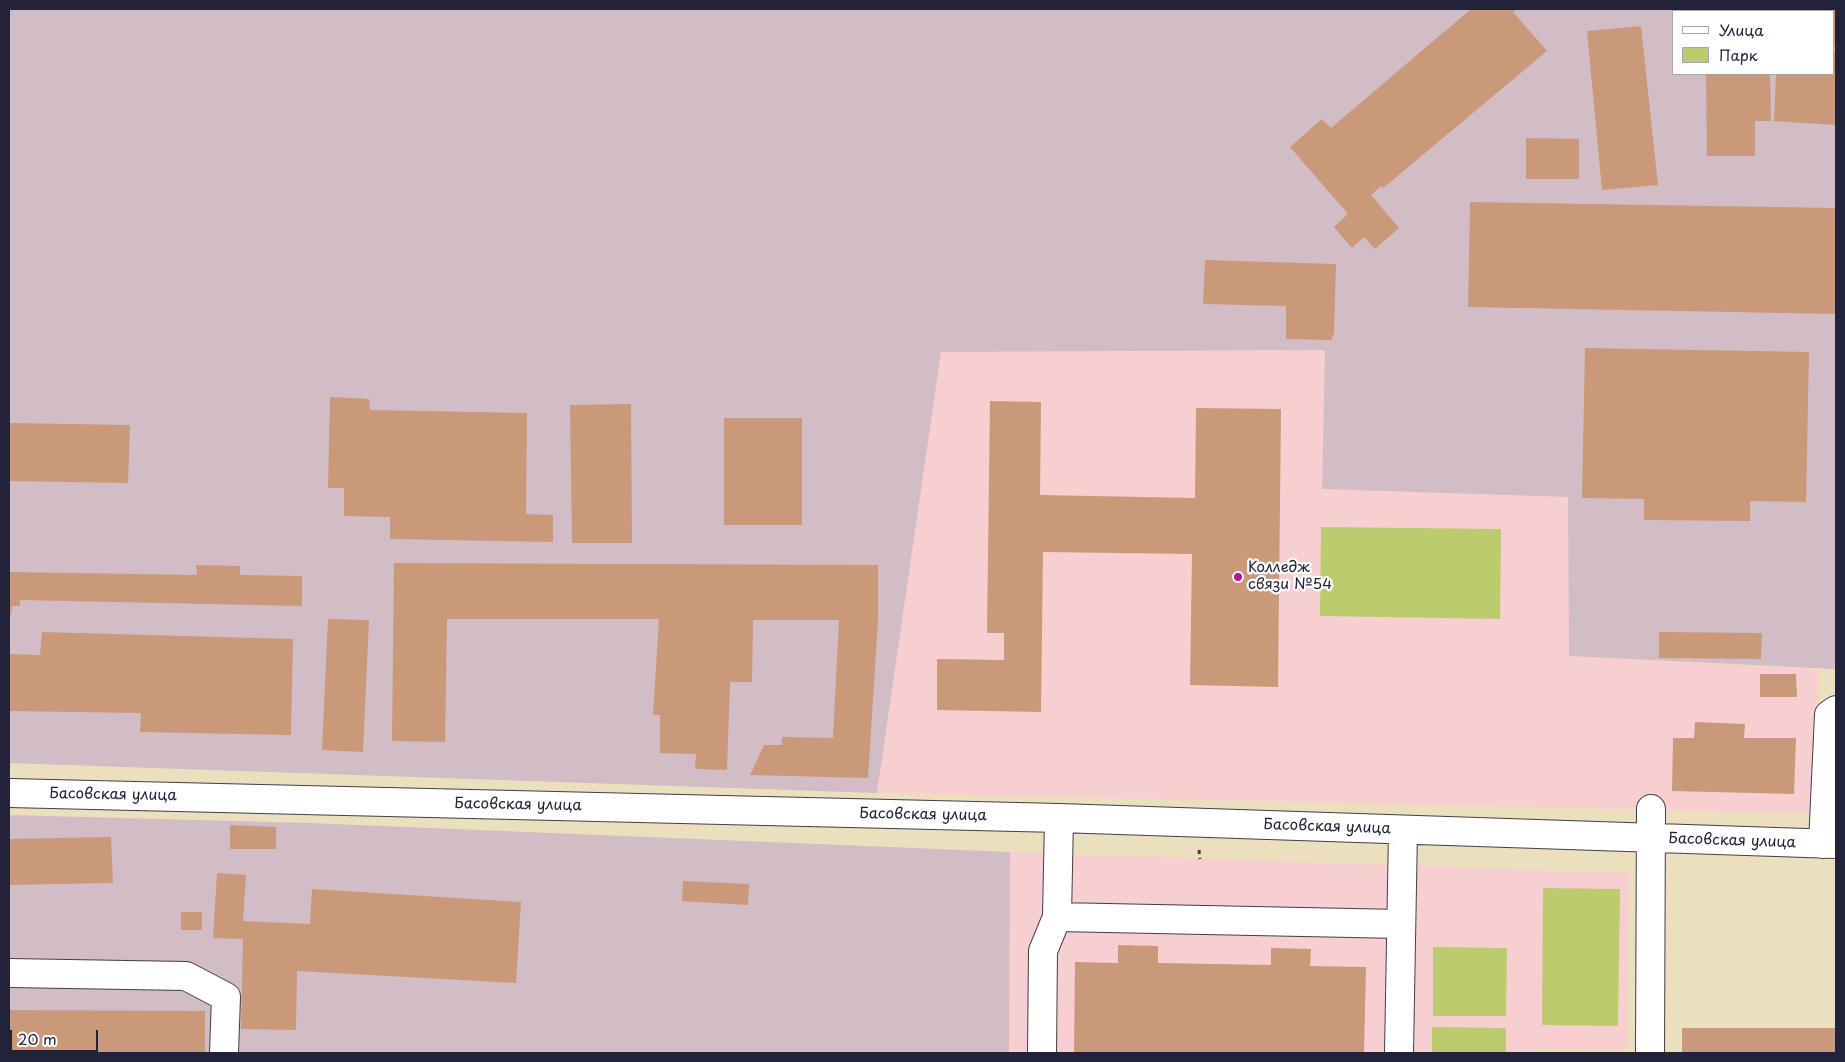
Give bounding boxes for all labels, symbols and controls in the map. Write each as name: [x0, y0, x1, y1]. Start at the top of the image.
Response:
legend: [1672, 10, 1835, 75]
text: Улица: [1719, 18, 1764, 41]
text: Парк: [1719, 43, 1758, 66]
place label: Колледж связи №54: [1248, 559, 1332, 594]
marker: Колледж связи №54: [1232, 571, 1244, 583]
street label: Басовская улица: [49, 785, 177, 805]
street label: Басовская улица: [454, 795, 582, 815]
street label: Басовская улица: [859, 805, 987, 825]
street label: Басовская улица: [1263, 816, 1391, 838]
street label: Басовская улица: [1668, 830, 1796, 852]
scale bar: [12, 1020, 100, 1052]
text: 20 m: [18, 1027, 57, 1050]

